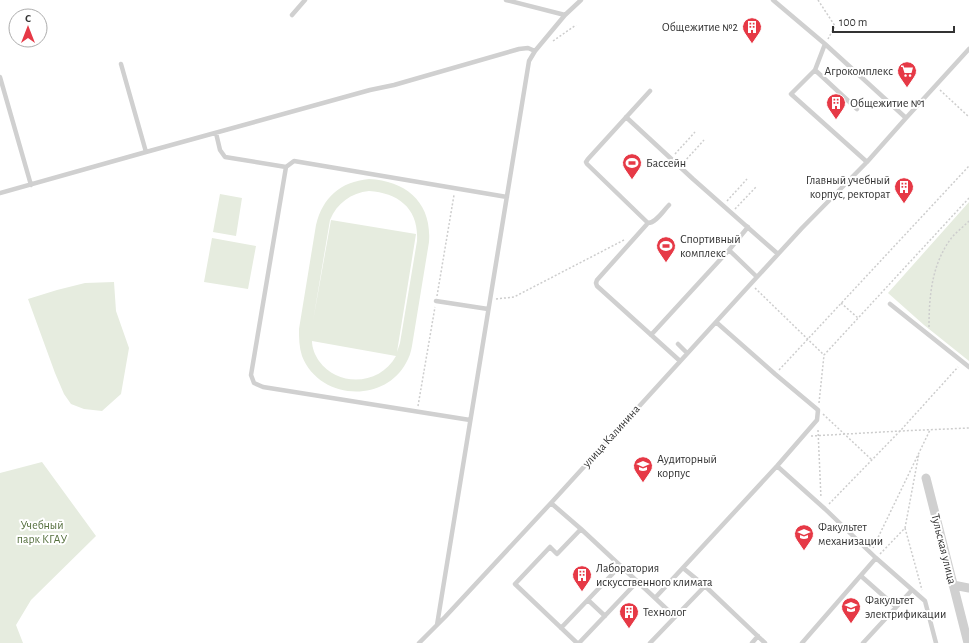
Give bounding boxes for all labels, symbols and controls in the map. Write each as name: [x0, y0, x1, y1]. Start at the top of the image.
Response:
north arrow: [8, 8, 48, 48]
scale bar: [833, 8, 954, 34]
text: С: [25, 13, 31, 24]
building icon: Общежитие №2: [741, 16, 763, 44]
text: 100 m: [839, 16, 867, 28]
place label: Общежитие №2: [662, 21, 739, 33]
supermarket icon: Агрокомплекс: [896, 60, 918, 88]
place label: Агрокомплекс: [824, 65, 893, 77]
building icon: Общежитие №1: [825, 92, 847, 120]
place label: Общежитие №1: [850, 97, 925, 109]
sports icon: Бассейн: [621, 152, 643, 180]
place label: Бассейн: [646, 157, 686, 169]
place label: Главный учебный корпус, ректорат: [806, 174, 891, 201]
building icon: Главный учебный корпус, ректорат: [893, 176, 915, 204]
place label: Спортивный комплекс: [680, 233, 741, 259]
sports icon: Спортивный комплекс: [655, 235, 677, 263]
street label: улица Калинина: [579, 402, 643, 471]
place label: Аудиторный корпус: [657, 453, 717, 480]
school or university icon: Аудиторный корпус: [632, 455, 654, 483]
street label: Тульская улица: [929, 513, 959, 586]
park label: Учебный парк КГАУ: [17, 519, 67, 545]
place label: Факультет механизации: [818, 521, 883, 547]
school or university icon: Факультет механизации: [793, 523, 815, 551]
place label: Лаборатория искусственного климата: [596, 562, 713, 589]
building icon: Лаборатория искусственного климата: [571, 564, 593, 592]
place label: Факультет электрификации: [865, 594, 946, 620]
school or university icon: Факультет электрификации: [840, 596, 862, 624]
building icon: Технолог: [618, 601, 640, 629]
place label: Технолог: [643, 606, 687, 618]

